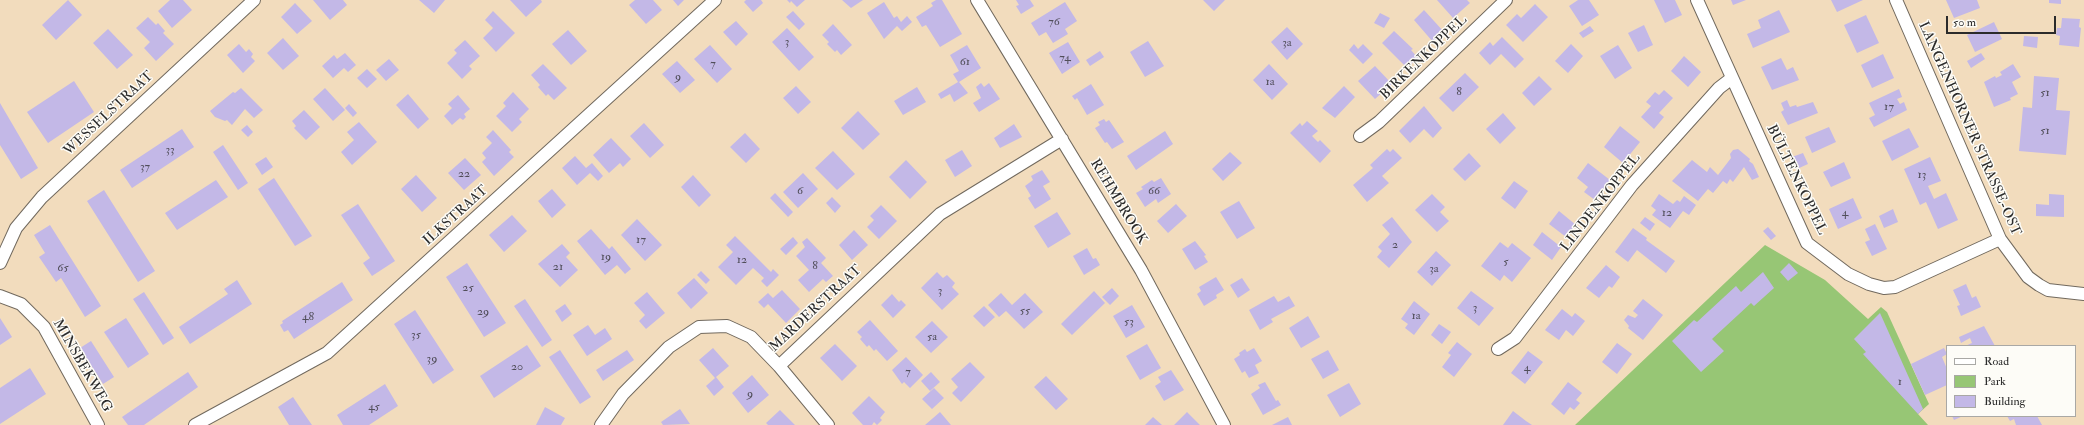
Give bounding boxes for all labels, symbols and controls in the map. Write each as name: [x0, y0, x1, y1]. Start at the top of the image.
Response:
scale bar: [1948, 8, 2058, 34]
street label: BIRKENKOPPEL: [1377, 12, 1471, 104]
house number: 76: [1048, 15, 1060, 29]
text: 50 m: [1953, 15, 1976, 30]
street label: LANGENHORNER STRASSE-OST: [1914, 19, 2024, 239]
house number: 3: [785, 35, 789, 49]
house number: 3a: [1282, 36, 1292, 50]
house number: 74: [1059, 51, 1071, 65]
house number: 61: [960, 55, 970, 69]
house number: 7: [710, 57, 716, 71]
street label: WESSELSTRAAT: [61, 68, 157, 160]
house number: 9: [675, 70, 681, 84]
house number: 1a: [1265, 75, 1275, 89]
house number: 8: [1456, 85, 1462, 99]
house number: 51: [2040, 86, 2050, 100]
house number: 17: [1884, 100, 1894, 114]
street label: BÜLTENKOPPEL: [1762, 122, 1830, 238]
house number: 51: [2040, 124, 2050, 138]
house number: 33: [165, 143, 175, 157]
street label: LINDENKOPPEL: [1558, 151, 1644, 255]
street label: REHMBROOK: [1086, 156, 1150, 248]
house number: 37: [140, 160, 150, 174]
house number: 22: [458, 167, 470, 181]
house number: 13: [1918, 168, 1926, 182]
street label: ILKSTRAAT: [420, 183, 492, 249]
house number: 6: [797, 184, 803, 198]
house number: 66: [1148, 184, 1160, 198]
house number: 12: [1662, 206, 1672, 220]
house number: 4: [1842, 206, 1848, 220]
house number: 17: [636, 233, 646, 247]
house number: 2: [1392, 238, 1398, 252]
house number: 19: [601, 250, 611, 264]
house number: 12: [737, 253, 747, 267]
house number: 5: [1503, 255, 1509, 269]
house number: 8: [812, 259, 818, 273]
house number: 21: [553, 260, 563, 274]
house number: 65: [57, 261, 69, 275]
street label: MARDERSTRAAT: [766, 262, 866, 356]
house number: 3a: [1429, 262, 1439, 276]
house number: 25: [462, 281, 474, 295]
house number: 3: [938, 284, 942, 298]
house number: 3: [1473, 301, 1477, 315]
house number: 55: [1020, 304, 1030, 318]
house number: 29: [477, 305, 489, 319]
house number: 1a: [1411, 309, 1421, 323]
house number: 48: [302, 310, 314, 324]
house number: 53: [1124, 315, 1134, 329]
street label: MINSBEKWEG: [49, 317, 115, 415]
house number: 35: [411, 328, 421, 342]
house number: 5a: [927, 330, 937, 344]
legend: [1946, 345, 2076, 417]
house number: 39: [427, 352, 437, 366]
text: Road: [1984, 354, 2009, 369]
house number: 20: [511, 360, 523, 374]
house number: 4: [1524, 361, 1530, 375]
house number: 7: [905, 365, 911, 379]
text: Park: [1984, 374, 2006, 389]
house number: 1: [1898, 375, 1902, 389]
house number: 9: [747, 387, 753, 401]
text: Building: [1984, 394, 2025, 409]
house number: 45: [368, 400, 380, 414]

